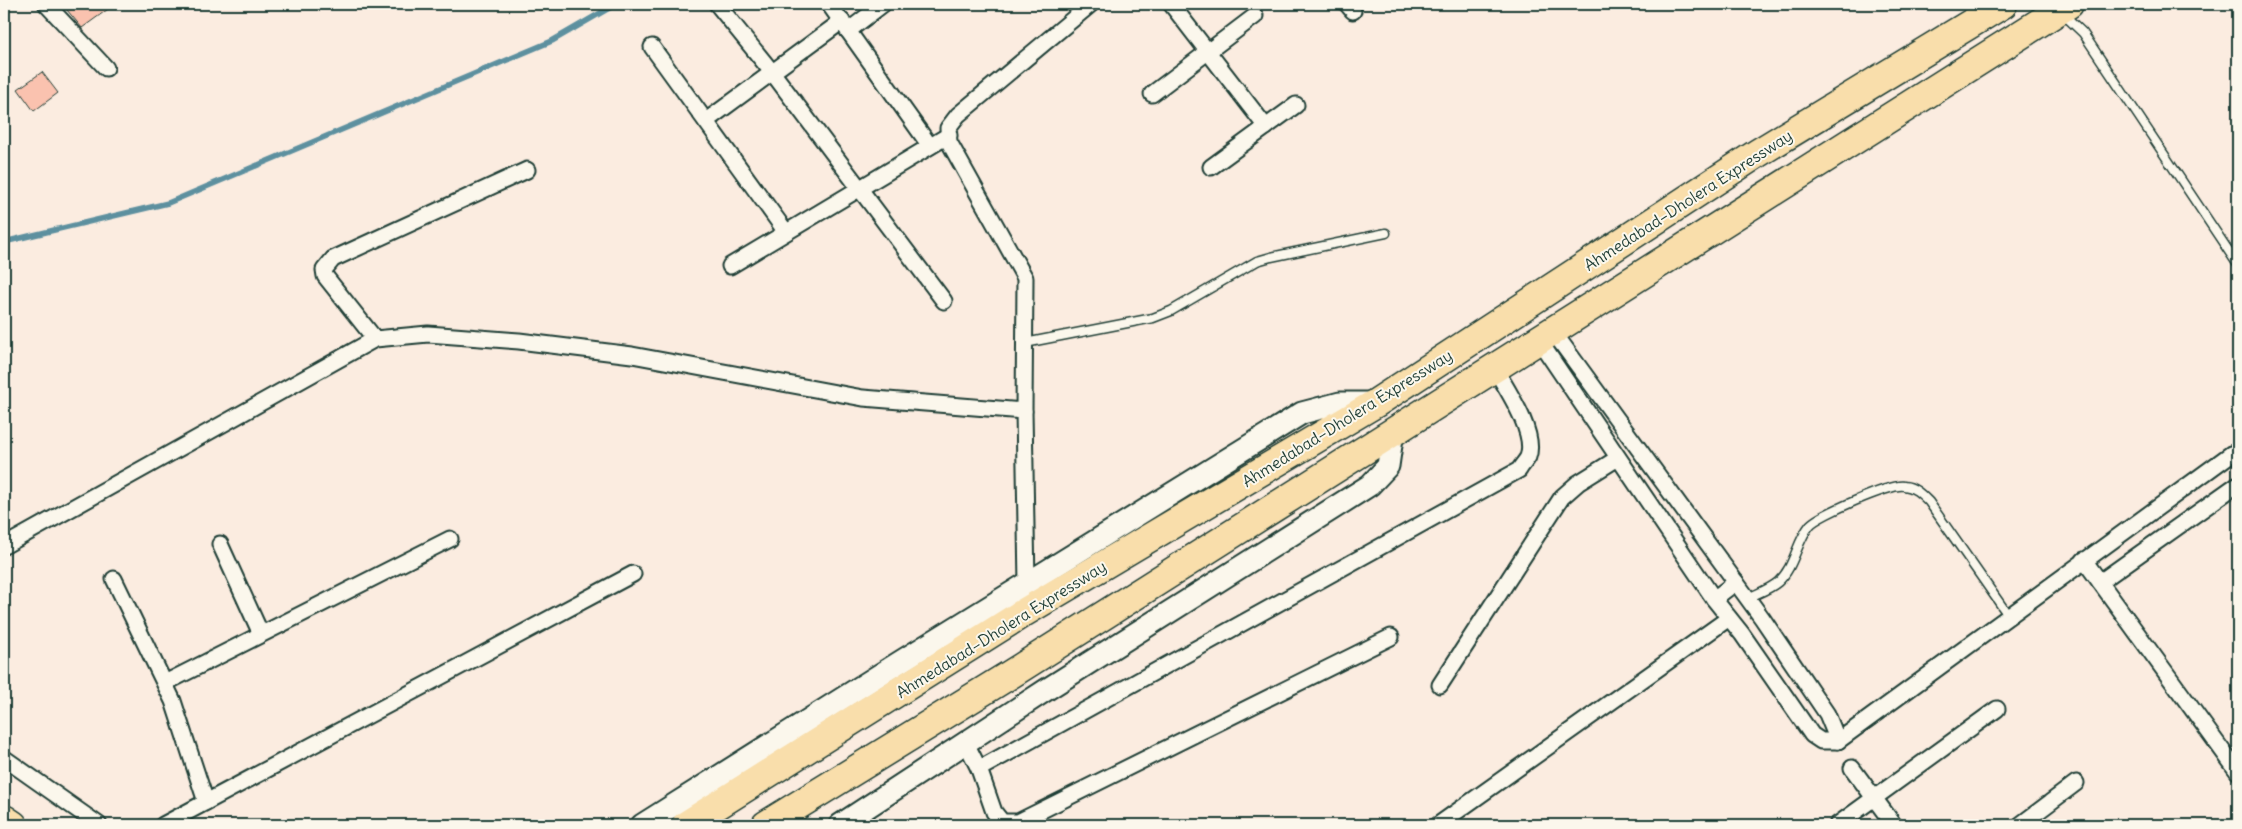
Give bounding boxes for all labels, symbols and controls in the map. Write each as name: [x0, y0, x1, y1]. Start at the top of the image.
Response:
street label: Ahmedabad–Dholera Expressway: [1580, 125, 1796, 275]
street label: Ahmedabad–Dholera Expressway: [1238, 345, 1456, 491]
street label: Ahmedabad–Dholera Expressway: [892, 556, 1110, 702]

